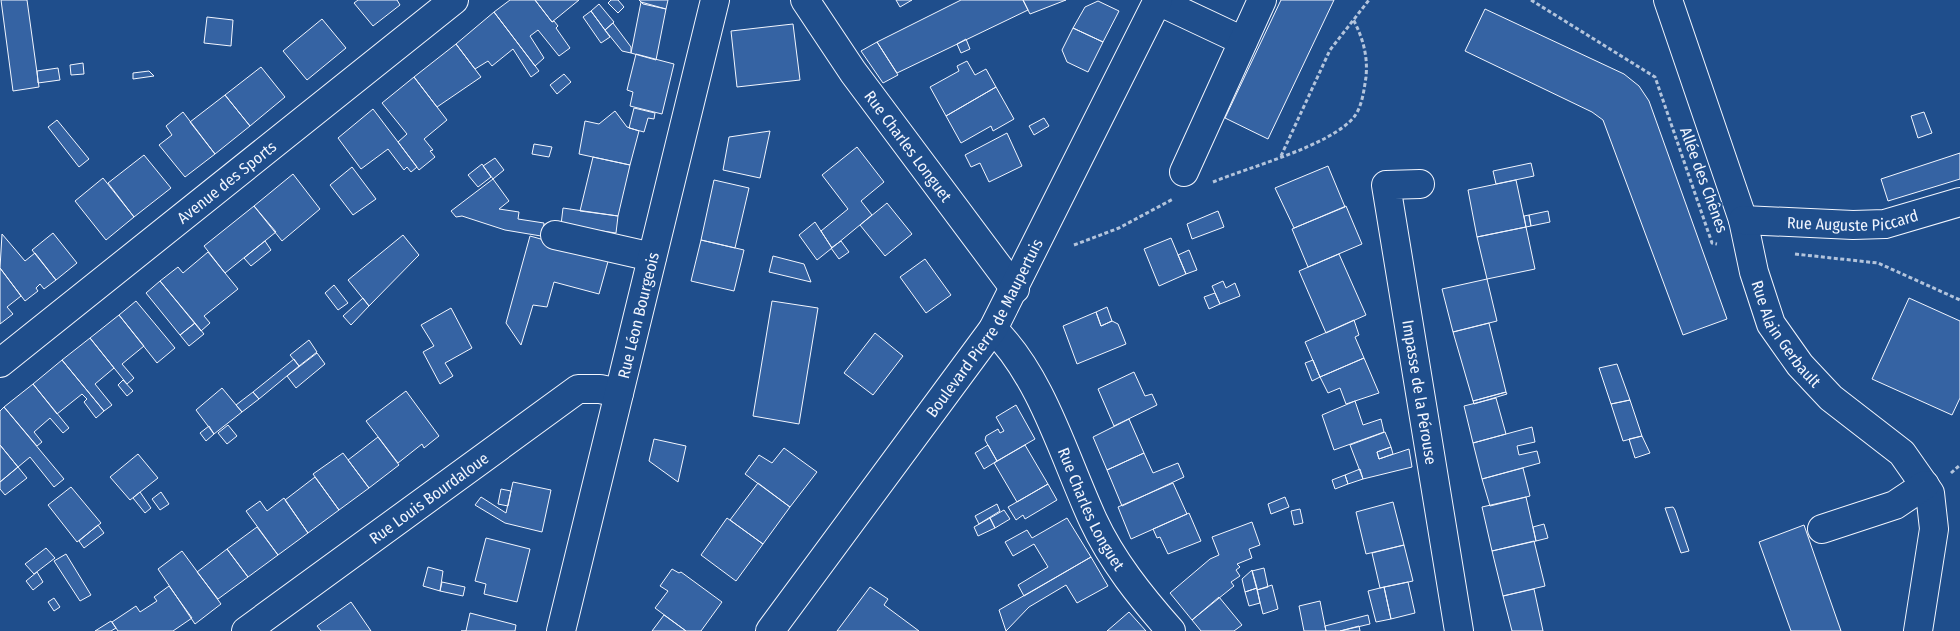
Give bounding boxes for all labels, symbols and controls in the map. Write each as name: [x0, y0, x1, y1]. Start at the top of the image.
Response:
street label: Rue Charles Longuet: [861, 87, 956, 206]
street label: Allée des Chênes: [1676, 125, 1732, 236]
street label: Avenue des Sports: [173, 136, 280, 227]
street label: Rue Auguste Piccard: [1786, 205, 1920, 235]
street label: Boulevard Pierre de Maupertuis: [922, 235, 1046, 421]
street label: Rue Léon Bourgeois: [613, 250, 663, 380]
street label: Rue Alain Gerbault: [1748, 278, 1826, 391]
street label: Impasse de la Pérouse: [1399, 318, 1441, 466]
street label: Rue Charles Longuet: [1054, 445, 1129, 574]
street label: Rue Louis Bourdaloue: [365, 448, 492, 548]

